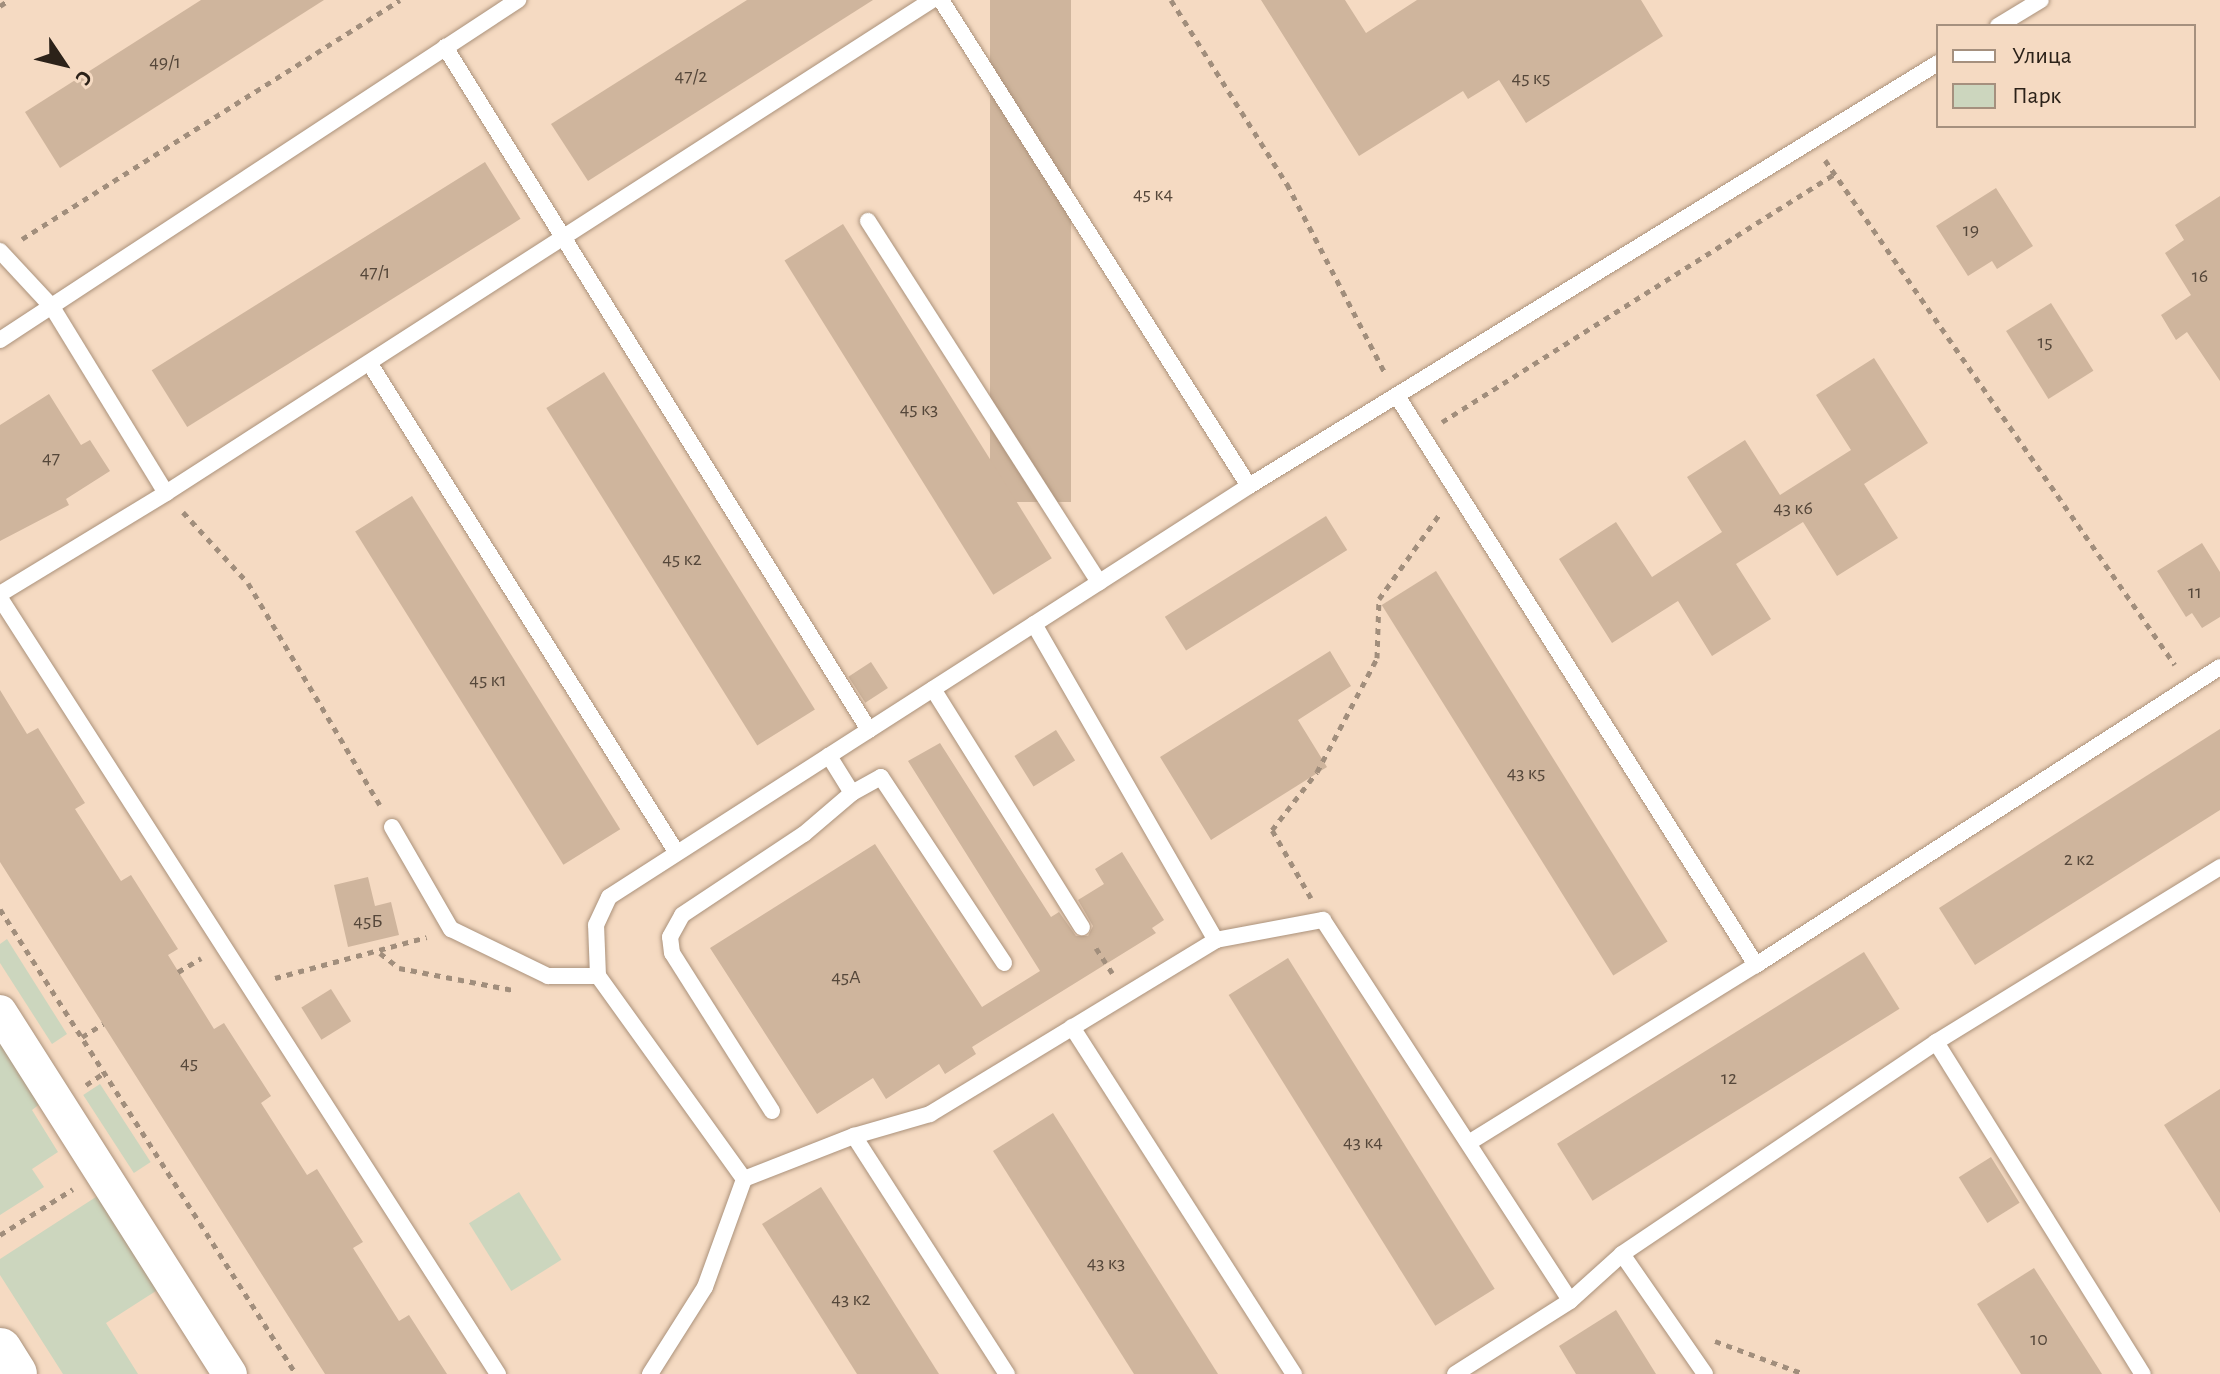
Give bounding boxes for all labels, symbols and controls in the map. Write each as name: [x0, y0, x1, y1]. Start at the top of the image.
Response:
north arrow: [24, 24, 104, 104]
legend: [1936, 24, 2196, 128]
text: Улица: [2012, 44, 2072, 68]
house number: 49/1: [149, 50, 181, 74]
house number: 47/2: [675, 64, 707, 88]
text: С: [71, 66, 96, 89]
house number: 45 к5: [1512, 66, 1550, 90]
text: Парк: [2012, 84, 2061, 108]
house number: 45 к4: [1133, 182, 1173, 206]
house number: 19: [1963, 218, 1979, 242]
house number: 47/1: [360, 260, 390, 284]
house number: 16: [2192, 264, 2208, 288]
house number: 15: [2037, 330, 2053, 354]
house number: 45 к3: [900, 397, 938, 421]
house number: 47: [42, 446, 60, 470]
house number: 43 к6: [1773, 496, 1813, 520]
house number: 45 к2: [662, 547, 702, 571]
house number: 11: [2188, 580, 2202, 604]
house number: 45 к1: [469, 668, 507, 692]
house number: 43 к5: [1507, 761, 1545, 785]
house number: 2 к2: [2064, 847, 2094, 871]
house number: 45Б: [353, 909, 383, 933]
house number: 45А: [831, 965, 861, 989]
house number: 45: [180, 1051, 198, 1075]
house number: 12: [1721, 1066, 1737, 1090]
house number: 43 к4: [1343, 1130, 1383, 1154]
house number: 43 к3: [1087, 1251, 1125, 1275]
house number: 43 к2: [831, 1287, 871, 1311]
house number: 10: [2030, 1327, 2048, 1351]

